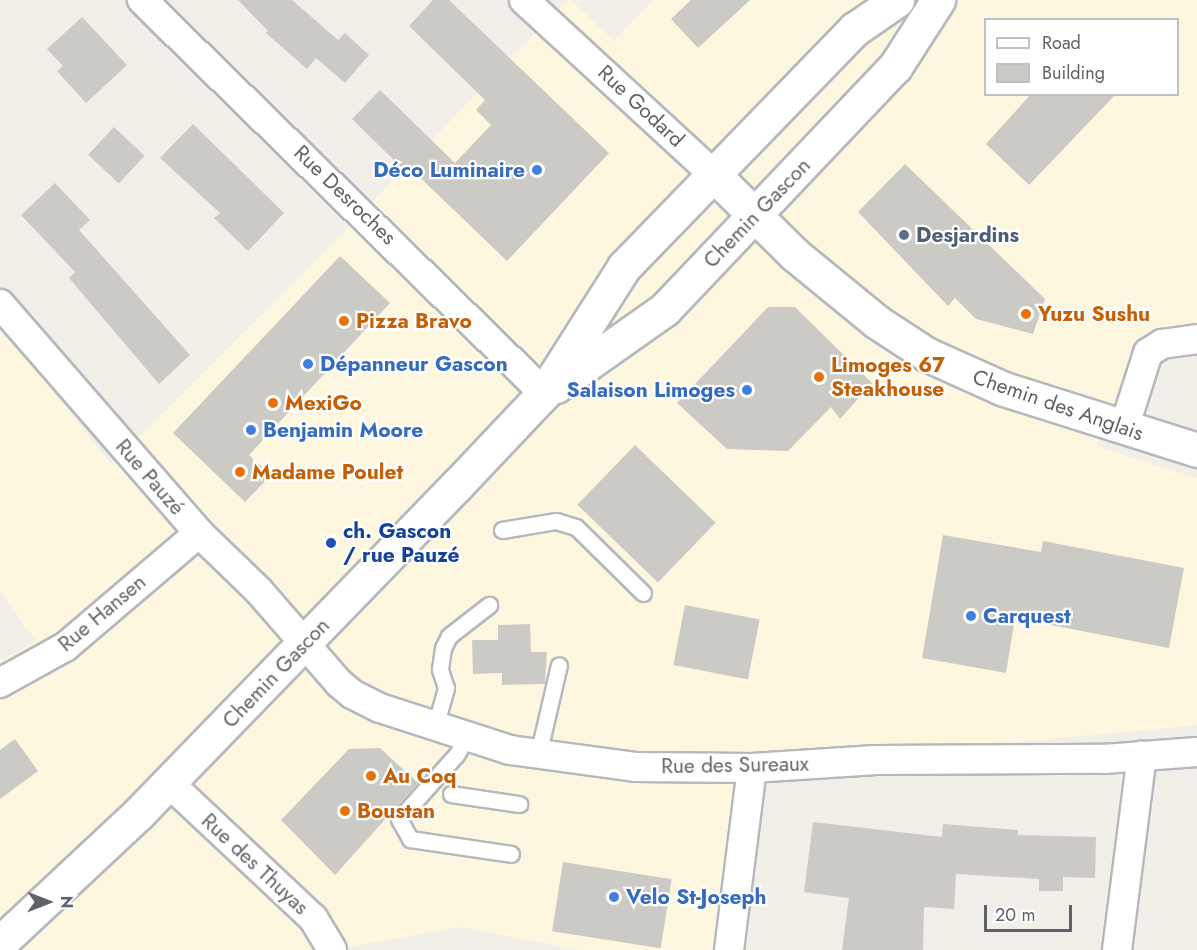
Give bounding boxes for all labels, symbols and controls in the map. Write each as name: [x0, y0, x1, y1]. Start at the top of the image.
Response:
legend: [984, 18, 1179, 96]
text: Road: [1042, 30, 1081, 56]
street label: Rue Godard: [593, 60, 689, 152]
text: Building: [1042, 60, 1105, 86]
street label: Rue Desroches: [289, 140, 401, 250]
street label: Chemin Gascon: [698, 153, 816, 273]
place label: Déco Luminaire: [373, 157, 525, 183]
marker: Déco Luminaire: [530, 163, 544, 177]
place label: Desjardins: [916, 222, 1019, 248]
marker: Desjardins: [897, 228, 911, 242]
place label: Yuzu Sushu: [1038, 301, 1150, 327]
marker: Yuzu Sushu: [1019, 307, 1033, 321]
place label: Pizza Bravo: [356, 308, 472, 334]
marker: Pizza Bravo: [337, 314, 351, 328]
place label: Dépanneur Gascon: [320, 351, 508, 377]
place label: Limoges 67 Steakhouse: [831, 352, 945, 402]
marker: Dépanneur Gascon: [301, 357, 315, 371]
street label: Chemin des Anglais: [969, 364, 1147, 446]
marker: Limoges 67 Steakhouse: [812, 370, 826, 384]
place label: Salaison Limoges: [567, 377, 735, 403]
marker: Salaison Limoges: [740, 383, 754, 397]
place label: MexiGo: [285, 390, 362, 416]
marker: MexiGo: [266, 396, 280, 410]
place label: Benjamin Moore: [263, 417, 423, 443]
marker: Benjamin Moore: [244, 423, 258, 437]
street label: Rue Pauzé: [110, 434, 190, 520]
place label: Madame Poulet: [252, 459, 403, 485]
marker: Madame Poulet: [233, 465, 247, 479]
place label: ch. Gascon / rue Pauzé: [343, 518, 460, 568]
marker: ch. Gascon / rue Pauzé: [324, 536, 338, 550]
street label: Rue Hansen: [53, 569, 151, 657]
place label: Carquest: [983, 603, 1071, 629]
marker: Carquest: [964, 609, 978, 623]
street label: Chemin Gascon: [217, 613, 335, 733]
street label: Rue des Sureaux: [661, 751, 809, 779]
place label: Au Coq: [383, 763, 456, 789]
marker: Au Coq: [364, 769, 378, 783]
place label: Boustan: [357, 798, 435, 824]
marker: Boustan: [338, 804, 352, 818]
street label: Rue des Thuyas: [196, 808, 314, 920]
north arrow: [18, 872, 78, 932]
place label: Velo St-Joseph: [626, 884, 766, 910]
marker: Velo St-Joseph: [607, 890, 621, 904]
scale bar: [987, 893, 1076, 931]
text: N: [55, 896, 78, 908]
text: 20 m: [995, 902, 1035, 928]

